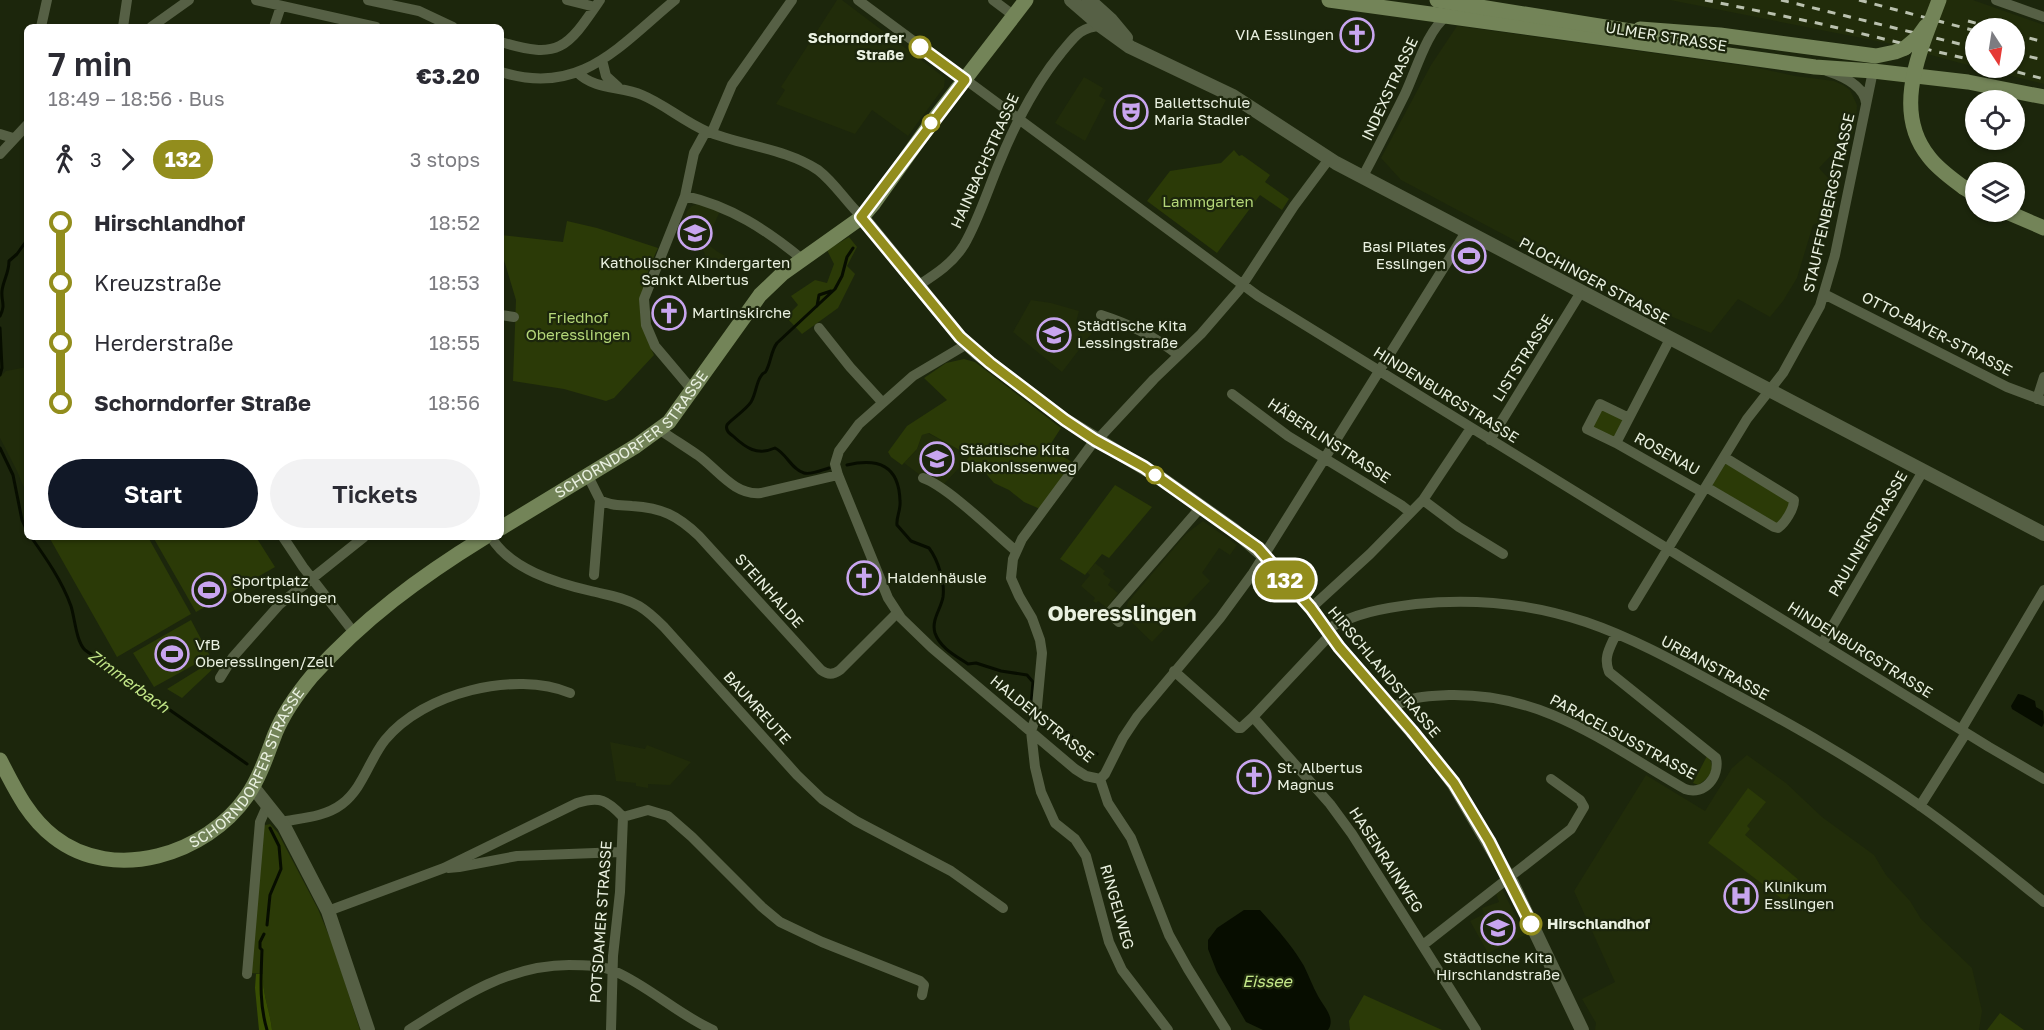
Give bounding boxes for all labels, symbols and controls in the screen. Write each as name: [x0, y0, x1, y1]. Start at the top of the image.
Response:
church icon: VIA Esslingen: [1339, 17, 1375, 53]
street label: ULMER STRASSE: [1604, 18, 1728, 54]
north arrow: [1965, 18, 2025, 78]
map controls: [1965, 18, 2025, 222]
place label: VIA Esslingen: [1235, 25, 1334, 43]
place label: Schorndorfer Straße: [808, 28, 904, 63]
street label: INDEXSTRASSE: [1357, 34, 1421, 143]
marker: Schorndorfer Straße: [909, 36, 931, 58]
text: 7 min: [48, 44, 132, 83]
text: €3.20: [416, 62, 480, 89]
text: 18:49 – 18:56 · Bus: [48, 86, 225, 110]
street label: HAINBACHSTRASSE: [946, 90, 1022, 231]
button: locate: [1965, 90, 2025, 150]
place label: Ballettschule Maria Stadler: [1154, 93, 1251, 128]
theatre icon: Ballettschule Maria Stadler: [1113, 94, 1149, 130]
street label: STAUFFENBERGSTRASSE: [1799, 111, 1857, 294]
unlabelled marker: [922, 114, 940, 132]
icon: walk: [48, 143, 81, 176]
icon: forward: [111, 143, 144, 176]
text: 132: [165, 146, 201, 172]
text: 3: [90, 147, 102, 171]
text: 3 stops: [410, 147, 480, 171]
button: layers: [1965, 162, 2025, 222]
park label: Lammgarten: [1162, 192, 1254, 210]
text: Hirschlandhof: [94, 209, 245, 236]
text: 18:52: [429, 210, 480, 234]
school or university icon: Katholischer Kindergarten Sankt Albertus: [677, 215, 713, 251]
street label: PLOCHINGER STRASSE: [1516, 233, 1673, 327]
place label: Basi Pilates Esslingen: [1362, 237, 1446, 272]
sports icon: Basi Pilates Esslingen: [1451, 238, 1487, 274]
place label: Katholischer Kindergarten Sankt Albertus: [600, 253, 790, 288]
text: Kreuzstraße: [94, 269, 222, 296]
text: 18:53: [429, 270, 480, 294]
street label: OTTO-BAYER-STRASSE: [1859, 287, 2016, 379]
church icon: Martinskirche: [651, 295, 687, 331]
place label: Martinskirche: [692, 303, 791, 321]
park label: Friedhof Oberesslingen: [526, 308, 630, 343]
street label: LISTSTRASSE: [1488, 311, 1556, 404]
place label: Städtische Kita Lessingstraße: [1077, 316, 1187, 351]
school or university icon: Städtische Kita Lessingstraße: [1036, 317, 1072, 353]
text: Herderstraße: [94, 329, 233, 356]
text: 18:55: [429, 330, 480, 354]
street label: HINDENBURGSTRASSE: [1371, 342, 1522, 446]
street label: SCHORNDORFER STRASSE: [551, 367, 711, 501]
text: Schorndorfer Straße: [94, 389, 311, 416]
text: 18:56: [428, 390, 480, 414]
street label: HÄBERLINSTRASSE: [1265, 394, 1394, 487]
street label: ROSENAU: [1632, 428, 1703, 478]
place label: Städtische Kita Diakonissenweg: [960, 440, 1077, 475]
school or university icon: Städtische Kita Diakonissenweg: [919, 441, 955, 477]
button: Start: [48, 459, 258, 528]
button: Tickets: [270, 459, 480, 528]
unlabelled marker: [1146, 466, 1164, 484]
street label: PAULINENSTRASSE: [1824, 468, 1910, 599]
street label: STEINHALDE: [732, 550, 808, 631]
church icon: Haldenhäusle: [846, 560, 882, 596]
line badge: 132: [1250, 560, 1320, 600]
text: 132: [1267, 567, 1303, 593]
place label: Haldenhäusle: [887, 568, 987, 586]
place label: Sportplatz Oberesslingen: [232, 571, 337, 606]
sports icon: Sportplatz Oberesslingen: [191, 572, 227, 608]
street label: HINDENBURGSTRASSE: [1785, 597, 1936, 701]
district label: Oberesslingen: [1048, 600, 1196, 626]
street label: HIRSCHLANDSTRASSE: [1325, 602, 1445, 741]
street label: URBANSTRASSE: [1658, 631, 1772, 703]
place label: VfB Oberesslingen/Zell: [195, 635, 334, 670]
sports icon: VfB Oberesslingen/Zell: [154, 636, 190, 672]
water label: Zimmerbach: [85, 645, 174, 718]
street label: BAUMREUTE: [720, 667, 795, 748]
street label: HALDENSTRASSE: [987, 671, 1098, 766]
street label: SCHORNDORFER STRASSE: [185, 684, 307, 851]
street label: PARACELSUSSTRASSE: [1547, 690, 1700, 782]
place label: St. Albertus Magnus: [1277, 758, 1363, 793]
church icon: St. Albertus Magnus: [1236, 759, 1272, 795]
street label: HASENRAINWEG: [1346, 803, 1428, 915]
street label: POTSDAMER STRASSE: [585, 840, 615, 1004]
street label: RINGELWEG: [1097, 862, 1139, 951]
place label: Klinikum Esslingen: [1764, 877, 1834, 912]
hospital icon: Klinikum Esslingen: [1723, 878, 1759, 914]
school or university icon: Städtische Kita Hirschlandstraße: [1480, 910, 1516, 946]
marker: Hirschlandhof: [1520, 913, 1542, 935]
place label: Hirschlandhof: [1547, 914, 1650, 932]
place label: Städtische Kita Hirschlandstraße: [1436, 948, 1560, 983]
water label: Eissee: [1242, 971, 1293, 991]

